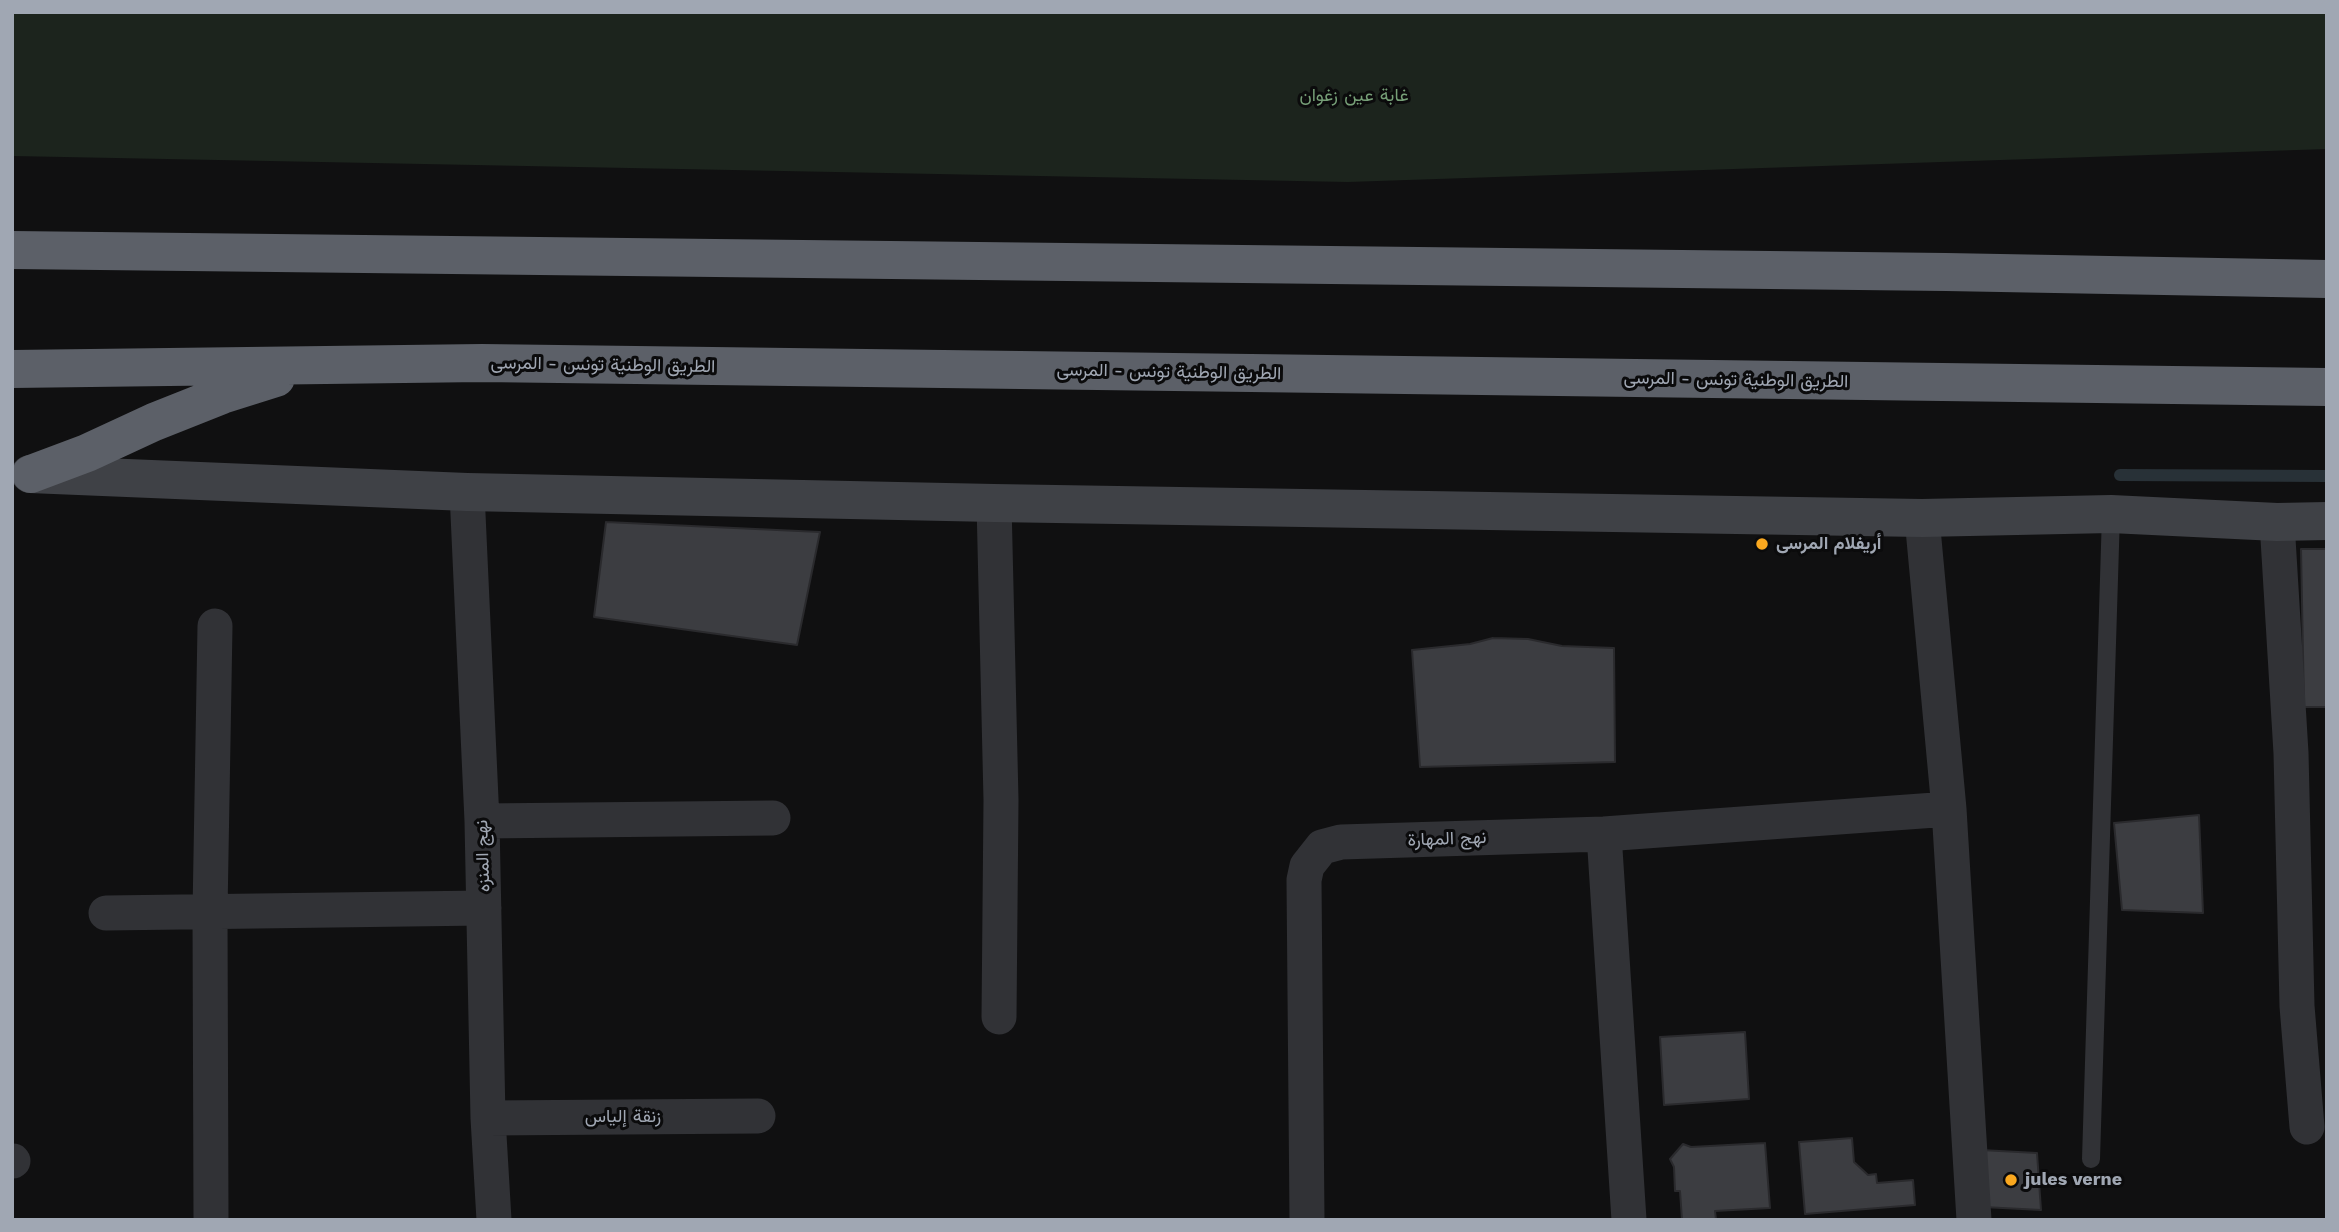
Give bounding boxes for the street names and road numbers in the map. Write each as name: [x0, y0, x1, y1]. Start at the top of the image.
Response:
street label: الطريق الوطنية تونس - المرسى: [490, 352, 716, 378]
street label: الطريق الوطنية تونس - المرسى: [1056, 359, 1282, 385]
street label: الطريق الوطنية تونس - المرسى: [1623, 367, 1849, 393]
street label: نهج المنزه: [471, 819, 495, 893]
street label: نهج المهارة: [1407, 827, 1487, 851]
street label: زنقة إلياس: [585, 1106, 661, 1128]

